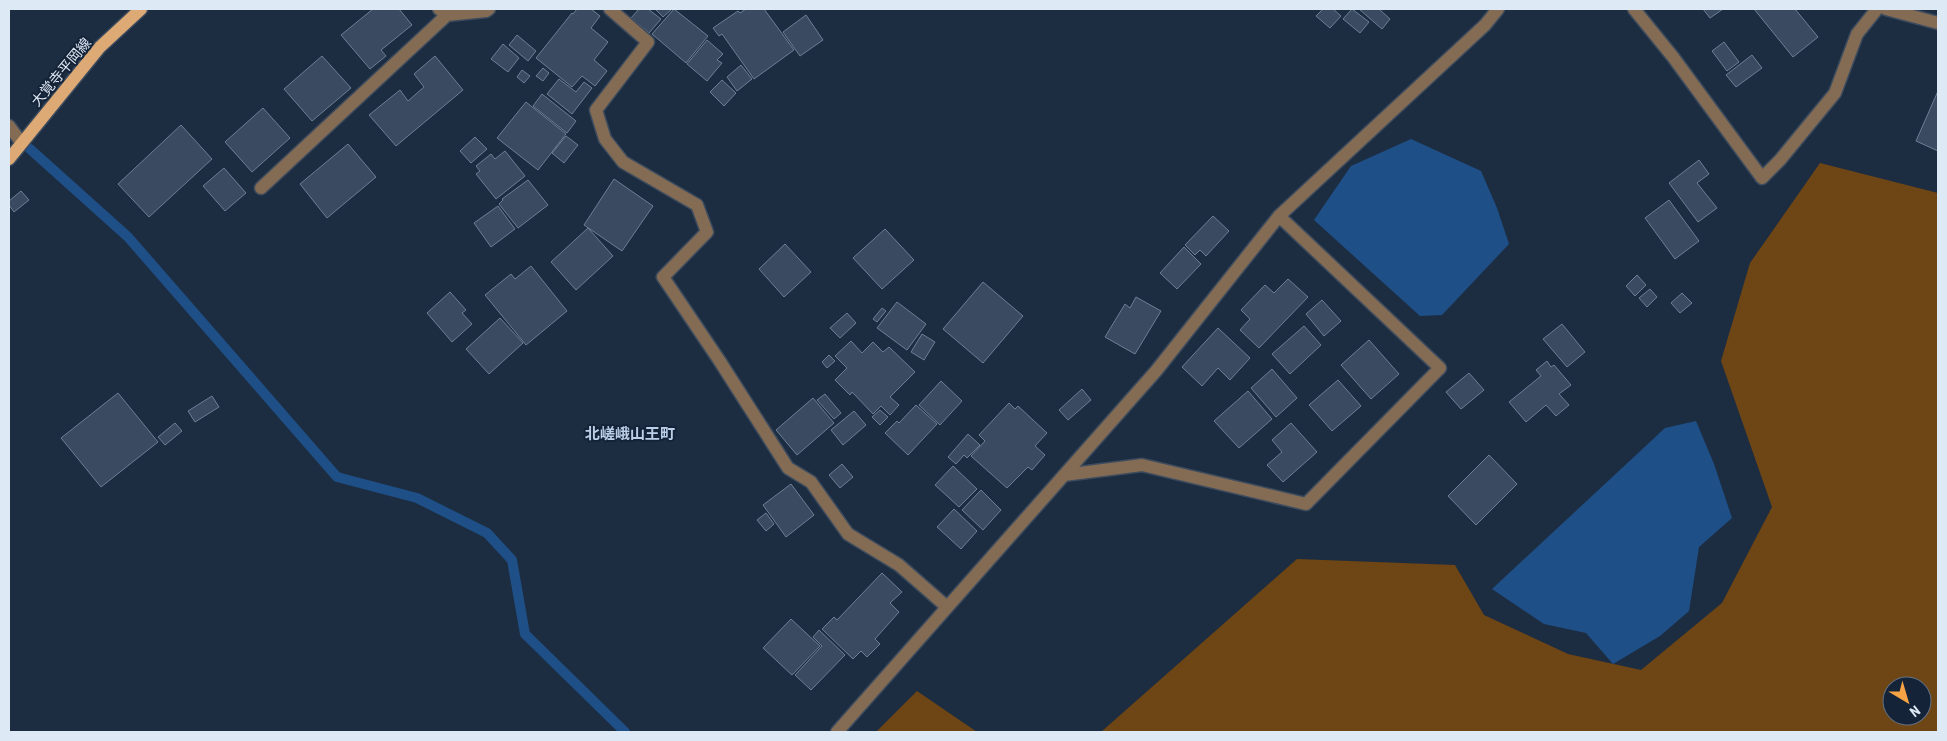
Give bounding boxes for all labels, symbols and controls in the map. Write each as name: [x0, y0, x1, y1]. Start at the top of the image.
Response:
street label: 大覚寺平岡線: [28, 35, 94, 109]
district label: 北嵯峨山王町: [585, 425, 675, 443]
north arrow: [1882, 676, 1932, 726]
text: N: [1907, 702, 1923, 720]

